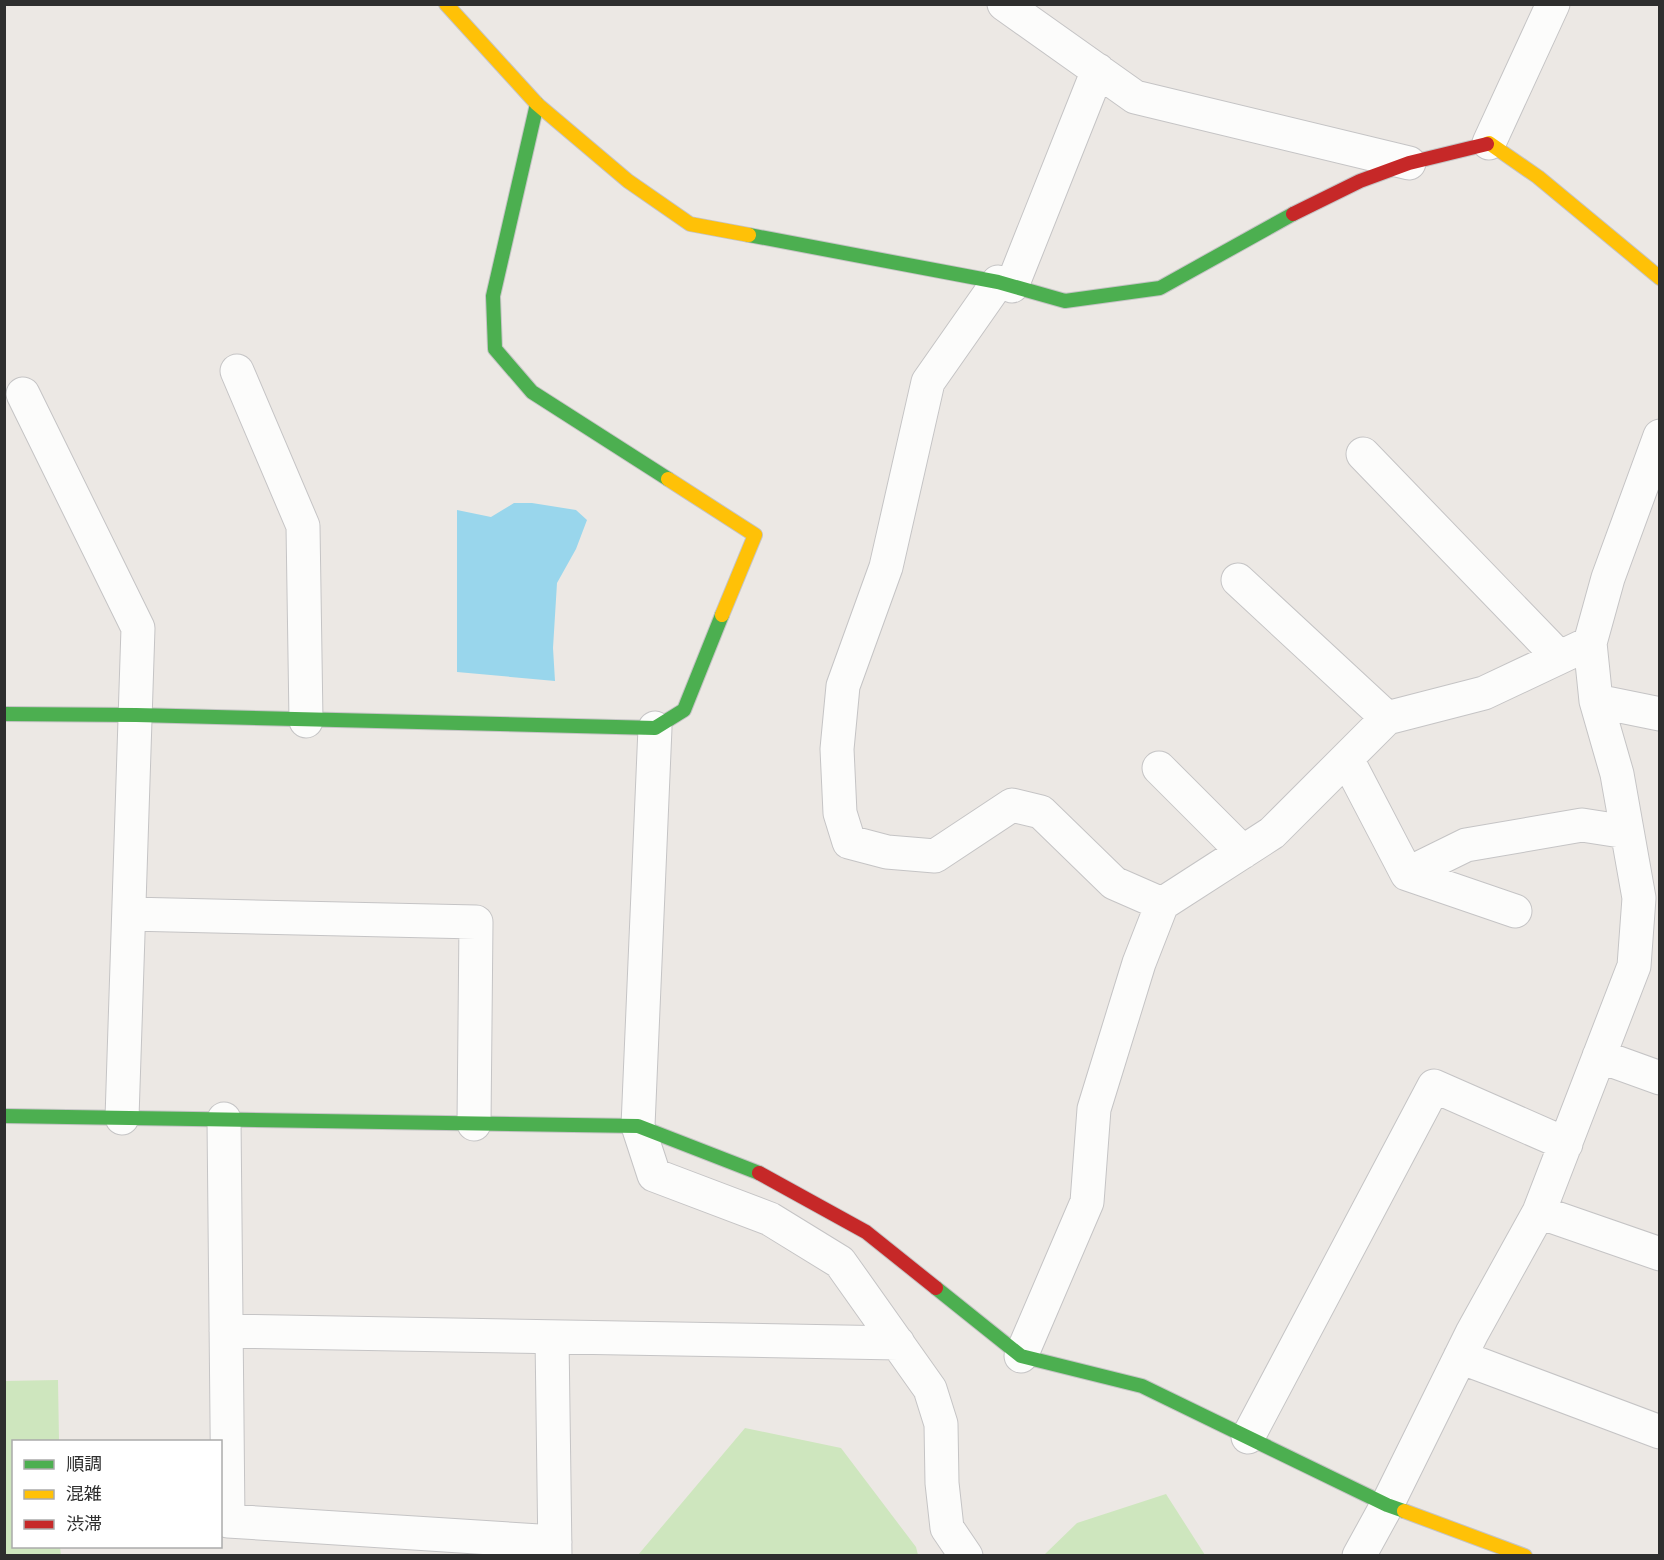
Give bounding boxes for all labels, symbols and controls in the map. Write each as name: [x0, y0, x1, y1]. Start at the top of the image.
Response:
legend: [12, 1440, 222, 1548]
text: 順調: [66, 1453, 102, 1475]
text: 混雑: [66, 1483, 102, 1505]
text: 渋滞: [66, 1513, 102, 1535]

